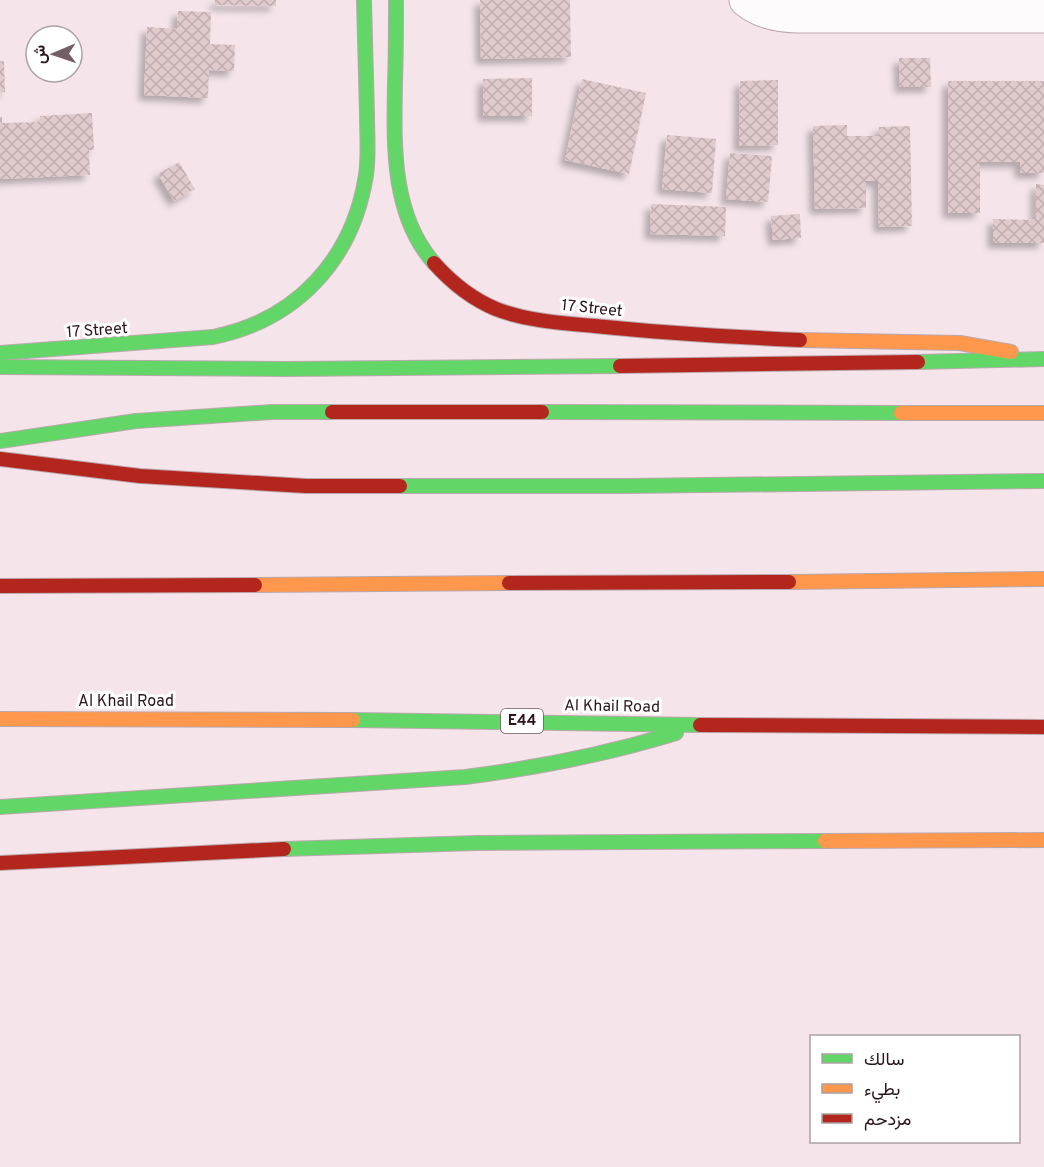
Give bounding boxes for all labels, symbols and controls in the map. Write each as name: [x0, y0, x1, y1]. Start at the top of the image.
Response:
north arrow: [24, 24, 84, 84]
text: ش: [31, 44, 51, 64]
street label: 17 Street: [560, 296, 624, 322]
street label: 17 Street: [66, 319, 128, 343]
street label: Al Khail Road: [78, 692, 174, 712]
street label: Al Khail Road: [564, 696, 660, 718]
road number: E44: [501, 709, 543, 733]
legend: [810, 1035, 1020, 1143]
text: سالك: [864, 1049, 904, 1072]
text: بطيء: [864, 1079, 900, 1104]
text: مزدحم: [864, 1109, 911, 1132]

